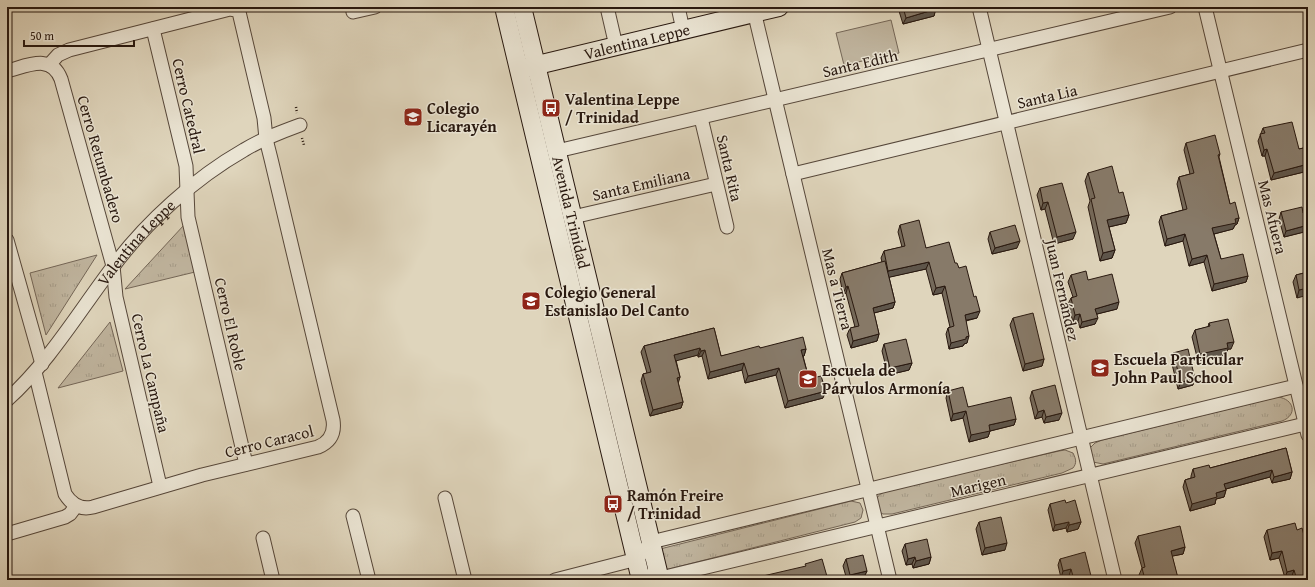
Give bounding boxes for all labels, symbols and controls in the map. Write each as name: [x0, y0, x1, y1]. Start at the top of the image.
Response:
street label: Valentina Leppe: [581, 17, 692, 65]
scale bar: [24, 22, 134, 48]
text: 50 m: [30, 27, 54, 44]
street label: Santa Edith: [820, 43, 900, 83]
street label: Cerro Catedral: [166, 56, 212, 157]
street label: Santa Lia: [1015, 77, 1080, 115]
place label: Valentina Leppe / Trinidad: [565, 87, 680, 129]
street label: Cerro Retumbadero: [71, 93, 131, 225]
place label: Colegio Licarayén: [427, 96, 497, 138]
bus stop icon: Valentina Leppe / Trinidad: [540, 97, 562, 119]
school or university icon: Colegio Licarayén: [402, 106, 424, 128]
street label: Santa Rita: [711, 132, 749, 204]
street label: Avenida Trinidad: [546, 153, 597, 271]
street label: Santa Emiliana: [590, 161, 693, 207]
street label: Mas Afuera: [1252, 177, 1294, 257]
street label: Valentina Leppe: [91, 193, 180, 291]
street label: Juan Fernández: [1039, 235, 1086, 343]
street label: Mas a Tierra: [816, 246, 860, 333]
street label: Cerro El Roble: [209, 275, 253, 373]
place label: Colegio General Estanislao Del Canto: [545, 280, 690, 322]
school or university icon: Colegio General Estanislao Del Canto: [520, 290, 542, 312]
street label: Cerro La Campaña: [126, 311, 176, 435]
place label: Escuela Particular John Paul School: [1111, 347, 1244, 389]
school or university icon: Escuela Particular John Paul School: [1089, 357, 1111, 379]
place label: Escuela de Párvulos Armonía: [822, 358, 951, 400]
school or university icon: Escuela de Párvulos Armonía: [797, 368, 819, 390]
street label: Cerro Caracol: [222, 418, 316, 464]
street label: Marigen: [948, 467, 1008, 503]
place label: Ramón Freire / Trinidad: [627, 483, 724, 525]
bus stop icon: Ramón Freire / Trinidad: [602, 493, 624, 515]

